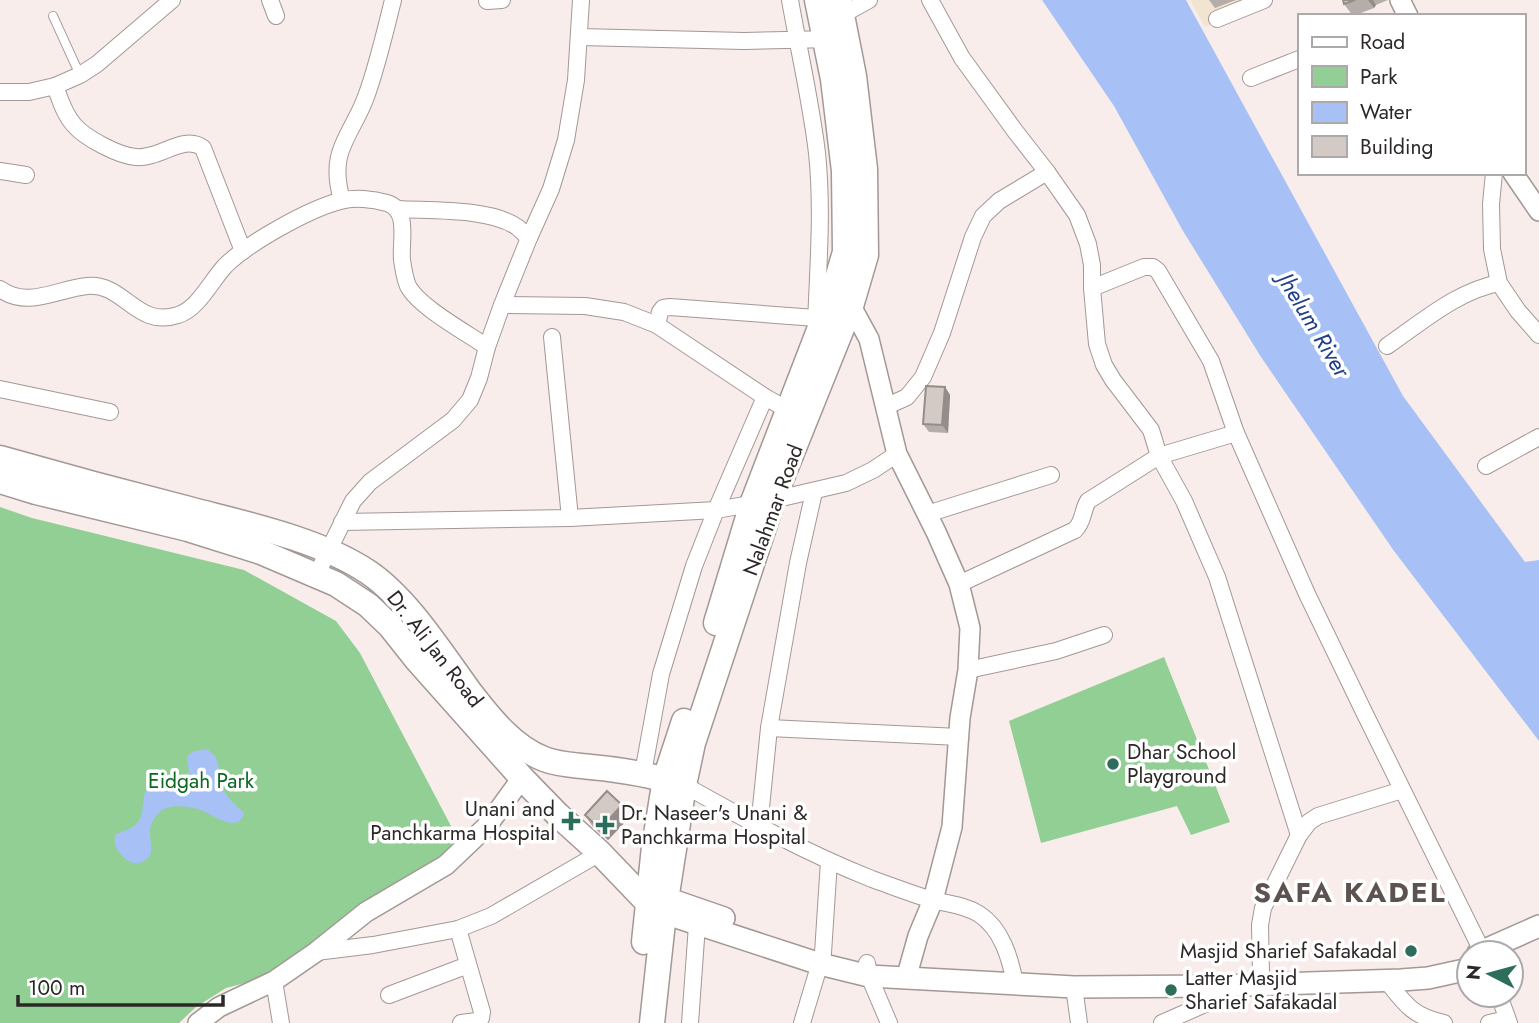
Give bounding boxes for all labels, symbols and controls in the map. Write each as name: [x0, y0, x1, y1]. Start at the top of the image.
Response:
legend: [1298, 14, 1525, 175]
text: Road: [1360, 27, 1405, 57]
text: Park: [1360, 62, 1398, 92]
text: Water: [1360, 97, 1413, 127]
text: Building: [1360, 132, 1433, 162]
water label: Jhelum River: [1267, 263, 1359, 385]
street label: Nalahmar Road: [735, 440, 811, 580]
street label: Dr. Ali Jan Road: [380, 584, 490, 714]
place label: Dhar School Playground: [1127, 737, 1236, 791]
marker: Dhar School Playground: [1105, 756, 1121, 772]
park label: Eidgah Park: [148, 766, 255, 796]
place label: Unani and Panchkarma Hospital: [370, 794, 555, 848]
place label: Dr. Naseer's Unani & Panchkarma Hospital: [621, 798, 807, 852]
marker: Unani and Panchkarma Hospital: [561, 811, 581, 831]
marker: Dr. Naseer's Unani & Panchkarma Hospital: [595, 815, 615, 835]
district label: SAFA KADEL: [1254, 872, 1446, 913]
place label: Masjid Sharief Safakadal: [1180, 936, 1397, 966]
north arrow: [1455, 939, 1525, 1009]
marker: Masjid Sharief Safakadal: [1403, 943, 1419, 959]
place label: Latter Masjid Sharief Safakadal: [1185, 963, 1337, 1017]
text: N: [1459, 963, 1488, 981]
scale bar: [18, 964, 222, 1008]
text: 100 m: [28, 973, 85, 1003]
marker: Latter Masjid Sharief Safakadal: [1163, 982, 1179, 998]

